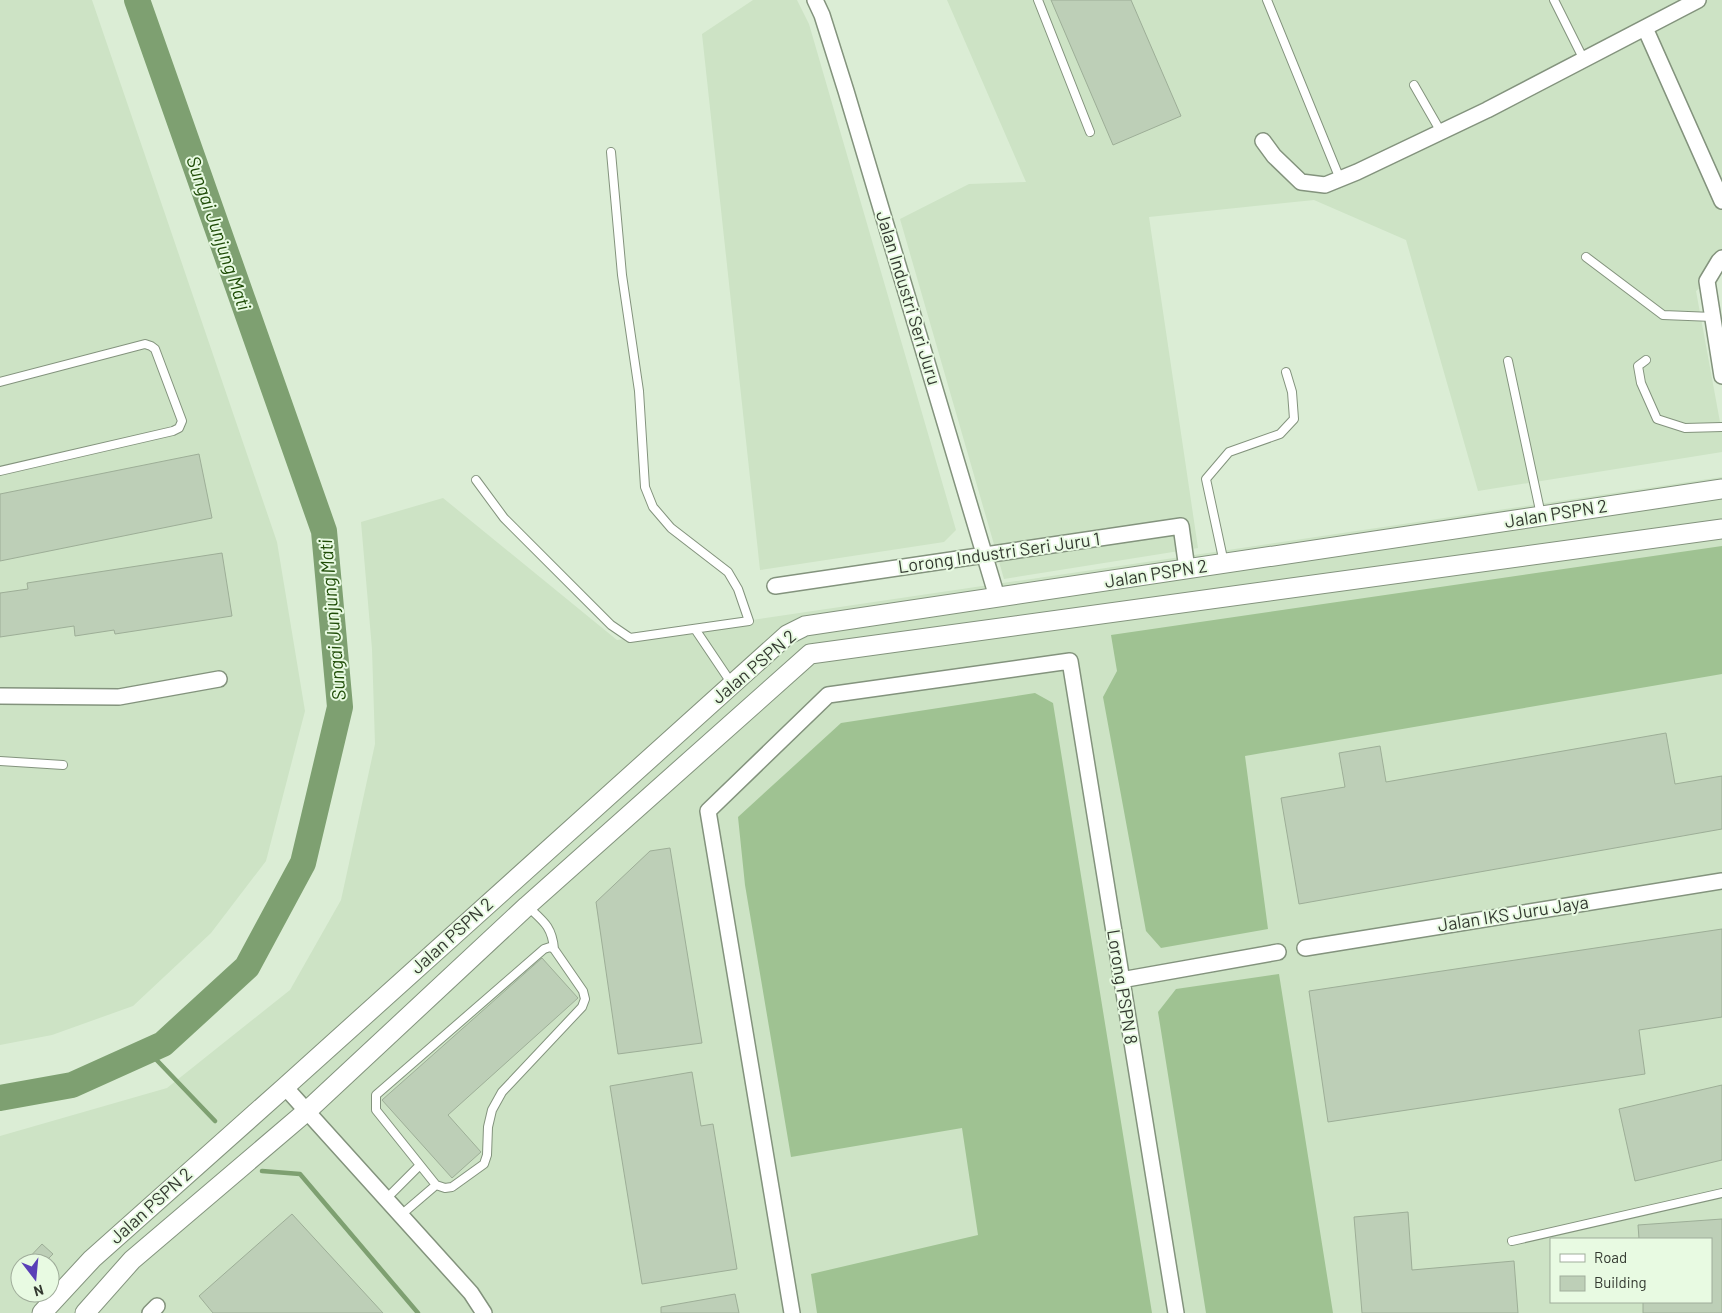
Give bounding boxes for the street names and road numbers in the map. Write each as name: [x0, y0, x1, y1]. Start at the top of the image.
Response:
street label: Jalan Industri Seri Juru: [872, 208, 946, 387]
street label: Jalan PSPN 2: [1503, 494, 1609, 532]
street label: Lorong Industri Seri Juru 1: [896, 527, 1101, 577]
street label: Jalan PSPN 2: [1103, 554, 1209, 592]
street label: Jalan PSPN 2: [707, 625, 800, 708]
street label: Jalan IKS Juru Jaya: [1436, 890, 1590, 936]
street label: Jalan PSPN 2: [406, 892, 497, 978]
street label: Lorong PSPN 8: [1103, 928, 1143, 1046]
street label: Jalan PSPN 2: [105, 1162, 196, 1248]

